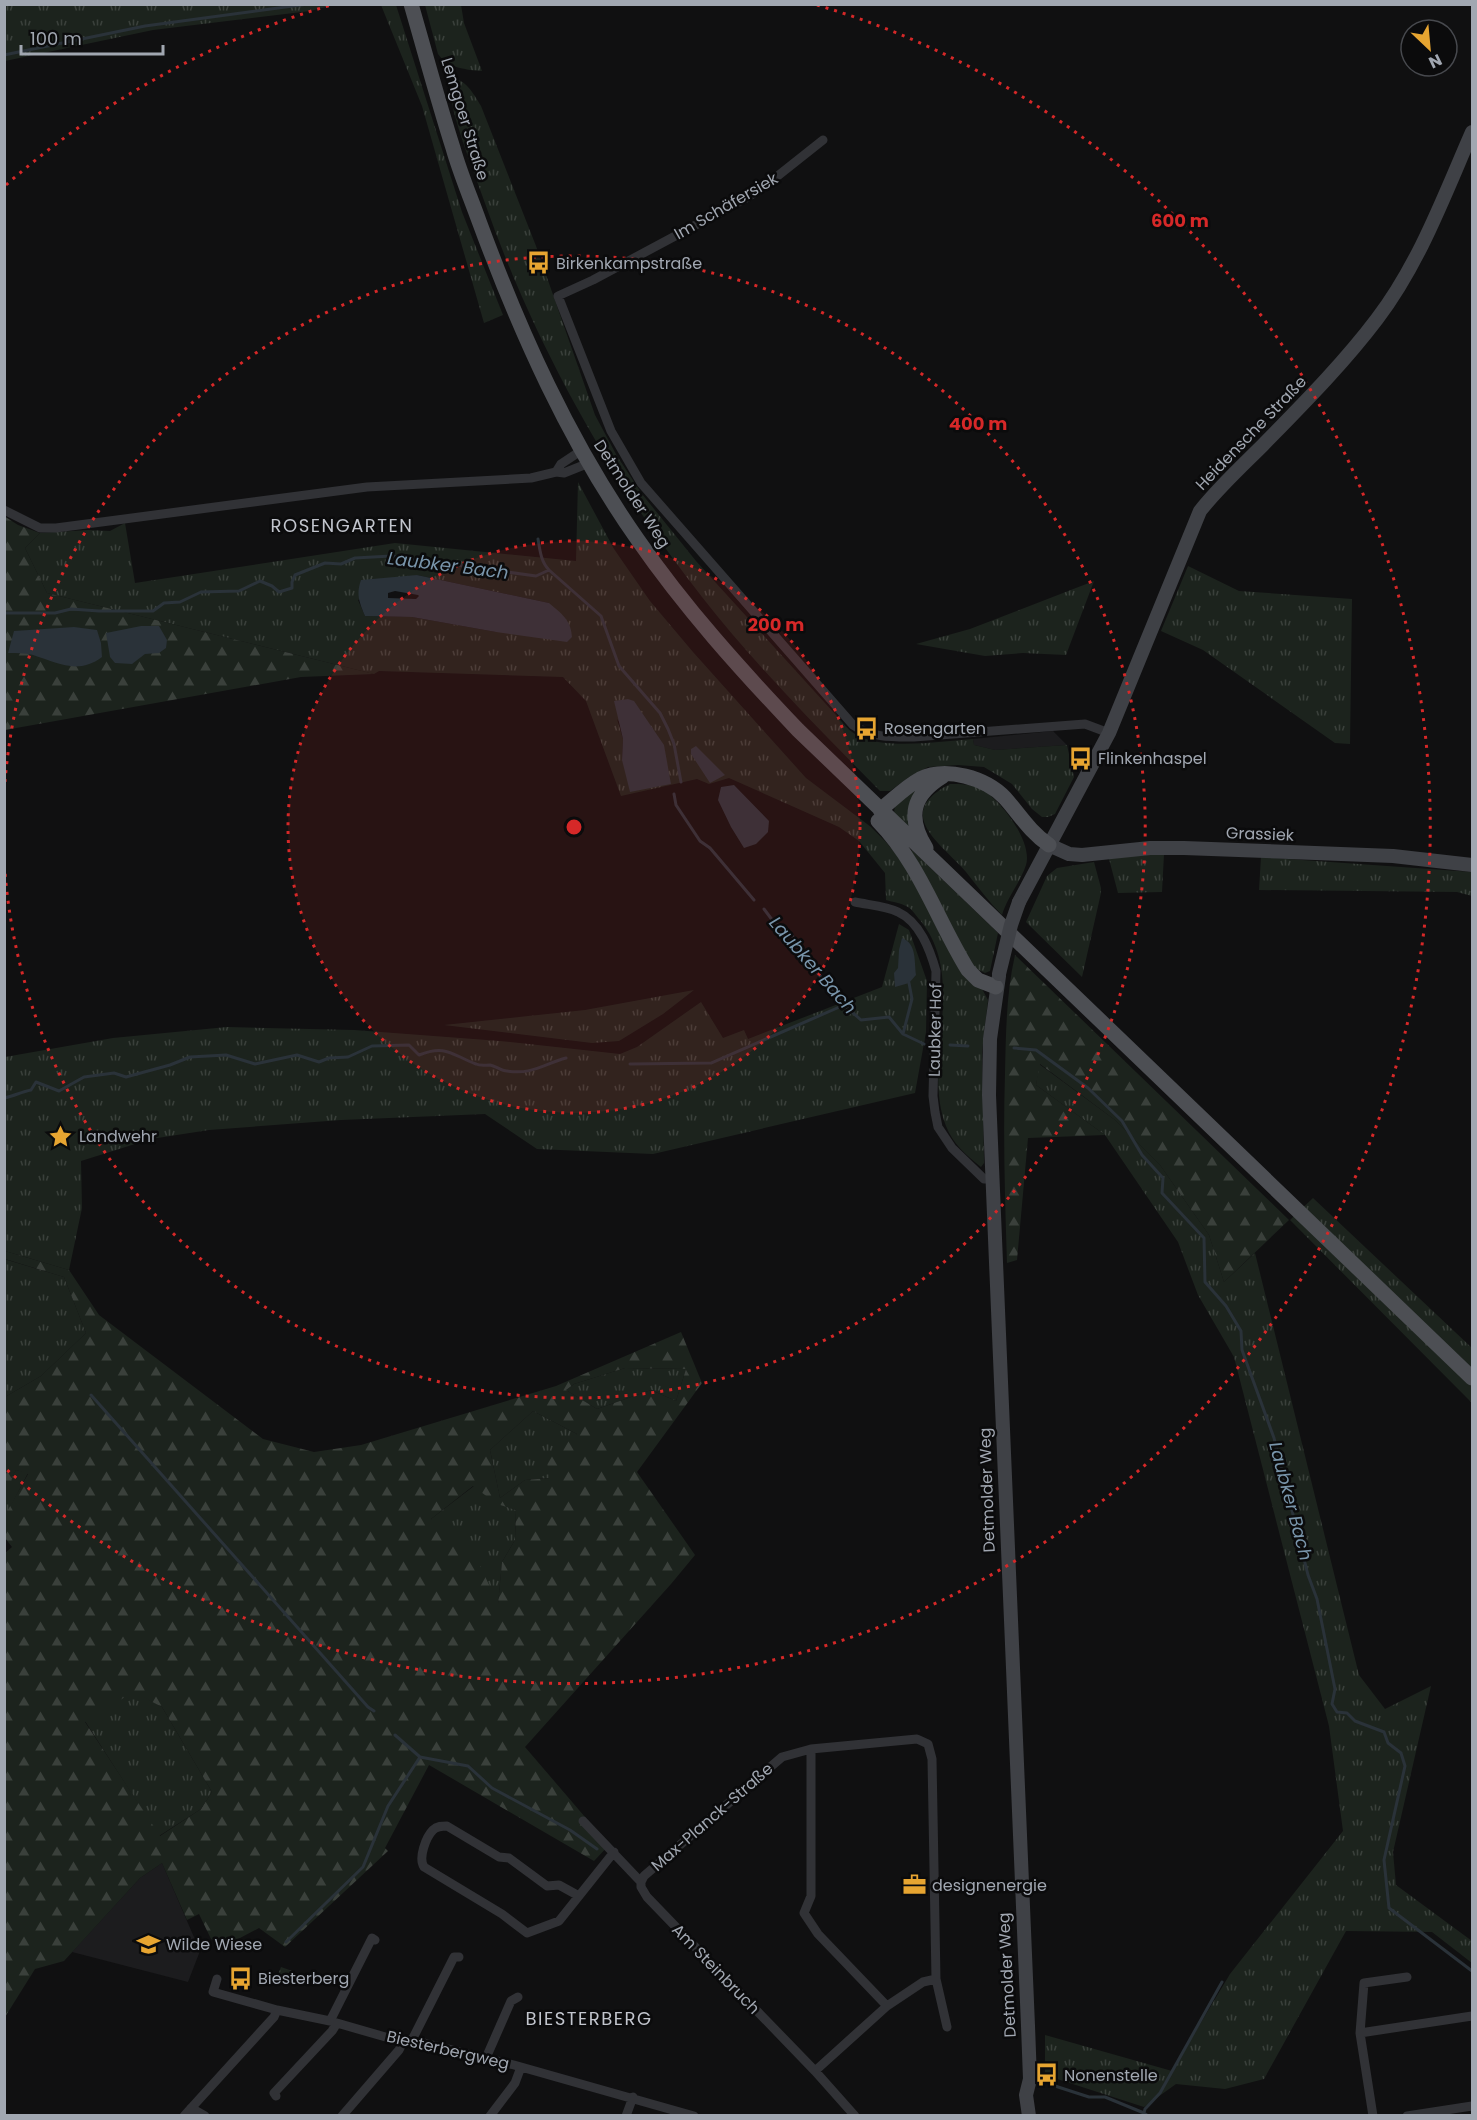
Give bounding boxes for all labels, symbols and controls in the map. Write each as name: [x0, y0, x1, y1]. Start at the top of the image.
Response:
scale bar: [21, 18, 164, 56]
north arrow: [1399, 18, 1459, 78]
text: 100 m: [30, 26, 82, 51]
text: N: [1425, 48, 1446, 74]
street label: Lemgoer Straße: [435, 55, 495, 183]
street label: Im Schäfersiek: [670, 167, 783, 245]
text: 600 m: [1151, 208, 1209, 233]
bus stop icon: Birkenkampstraße: [525, 250, 551, 276]
place label: Birkenkampstraße: [556, 252, 702, 275]
street label: Heidensche Straße: [1190, 371, 1312, 495]
text: 400 m: [949, 411, 1007, 436]
street label: Detmolder Weg: [588, 435, 676, 553]
district label: ROSENGARTEN: [271, 513, 413, 538]
water label: Laubker Bach: [386, 545, 510, 585]
text: 200 m: [748, 612, 804, 637]
bus stop icon: Rosengarten: [853, 715, 879, 741]
place label: Rosengarten: [884, 717, 986, 740]
bus stop icon: Flinkenhaspel: [1067, 745, 1093, 771]
place label: Flinkenhaspel: [1098, 747, 1207, 770]
centre of rings: [564, 817, 584, 837]
street label: Grassiek: [1226, 821, 1295, 847]
water label: Laubker Bach: [764, 911, 862, 1019]
street label: Laubker Hof: [923, 983, 947, 1077]
place icon: Landwehr: [48, 1123, 74, 1149]
place label: Landwehr: [79, 1125, 157, 1148]
street label: Detmolder Weg: [973, 1427, 1001, 1553]
water label: Laubker Bach: [1263, 1439, 1319, 1563]
street label: Max-Planck-Straße: [646, 1757, 778, 1876]
office icon: designenergie: [901, 1872, 927, 1898]
place label: designenergie: [932, 1874, 1047, 1897]
street label: Detmolder Weg: [992, 1912, 1022, 2038]
street label: Am Steinbruch: [667, 1919, 765, 2019]
school or university icon: Wilde Wiese: [135, 1931, 161, 1957]
place label: Wilde Wiese: [166, 1933, 262, 1956]
bus stop icon: Biesterberg: [227, 1965, 253, 1991]
place label: Biesterberg: [258, 1967, 349, 1990]
district label: BIESTERBERG: [526, 2006, 652, 2031]
street label: Biesterbergweg: [384, 2025, 512, 2075]
bus stop icon: Nonenstelle: [1033, 2062, 1059, 2088]
place label: Nonenstelle: [1064, 2064, 1158, 2087]

